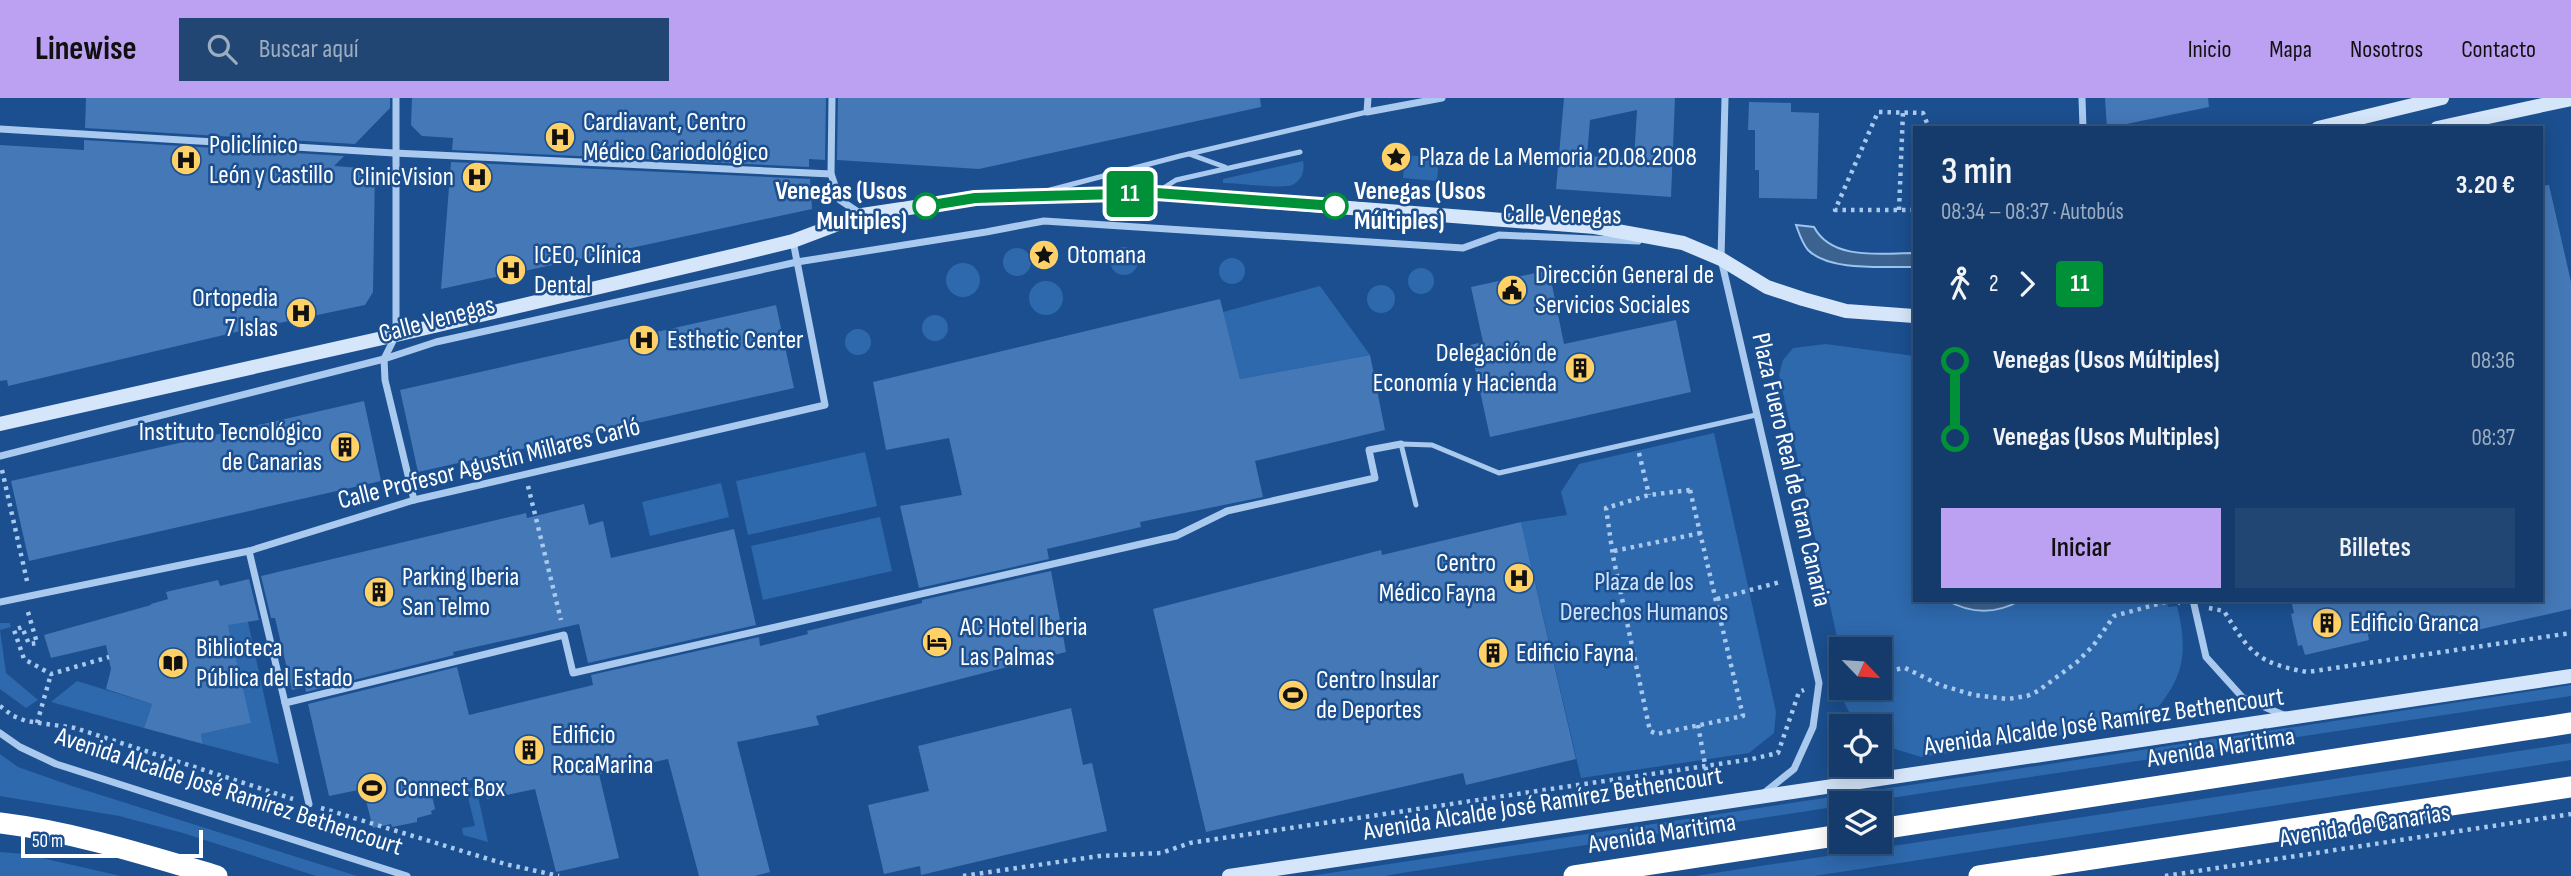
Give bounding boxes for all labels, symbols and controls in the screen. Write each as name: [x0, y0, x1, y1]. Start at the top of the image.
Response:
search box: [179, 18, 669, 81]
text: Linewise: [35, 29, 137, 69]
icon: search: [203, 30, 241, 68]
text: Buscar aquí: [259, 34, 359, 65]
text: Inicio: [2188, 35, 2231, 64]
text: Mapa: [2269, 35, 2312, 64]
text: Nosotros: [2350, 35, 2423, 64]
text: Contacto: [2461, 35, 2536, 64]
place label: Cardiavant, Centro Médico Cariodológico: [583, 107, 769, 168]
hospital icon: Cardiavant, Centro Médico Cariodológico: [543, 120, 577, 154]
place label: Policlínico León y Castillo: [209, 130, 334, 191]
place icon: Plaza de La Memoria 20.08.2008: [1379, 140, 1413, 174]
place label: Plaza de La Memoria 20.08.2008: [1419, 142, 1697, 173]
hospital icon: Policlínico León y Castillo: [169, 143, 203, 177]
text: 3 min: [1941, 149, 2012, 194]
hospital icon: ClinicVision: [460, 160, 494, 194]
place label: ClinicVision: [352, 162, 454, 193]
text: 3.20 €: [2456, 170, 2515, 201]
line badge: 11: [1098, 171, 1162, 217]
place label: Venegas (Usos Multiples): [775, 176, 907, 237]
place label: Venegas (Usos Múltiples): [1354, 176, 1486, 237]
text: 11: [1121, 179, 1139, 208]
marker: Venegas (Usos Multiples): [913, 193, 939, 219]
marker: Venegas (Usos Múltiples): [1322, 193, 1348, 219]
street label: Calle Venegas: [1502, 198, 1622, 232]
text: 08:34 – 08:37 · Autobús: [1941, 198, 2124, 226]
place icon: Otomana: [1027, 238, 1061, 272]
place label: ICEO, Clínica Dental: [534, 240, 642, 301]
place label: Otomana: [1067, 240, 1146, 271]
hospital icon: ICEO, Clínica Dental: [494, 253, 528, 287]
place label: Dirección General de Servicios Sociales: [1535, 260, 1714, 321]
icon: walk: [1941, 265, 1979, 303]
icon: forward: [2008, 265, 2046, 303]
text: 11: [2070, 269, 2089, 298]
text: 2: [1989, 270, 1998, 298]
public building icon: Dirección General de Servicios Sociales: [1495, 273, 1529, 307]
place label: Ortopedia 7 Islas: [192, 283, 278, 344]
street label: Calle Venegas: [376, 290, 498, 350]
hospital icon: Ortopedia 7 Islas: [284, 296, 318, 330]
hospital icon: Esthetic Center: [627, 323, 661, 357]
place label: Esthetic Center: [667, 325, 804, 356]
street label: Plaza Fuero Real de Gran Canaria: [1744, 330, 1838, 610]
place label: Delegación de Economía y Hacienda: [1373, 338, 1557, 399]
text: Venegas (Usos Múltiples): [1993, 345, 2219, 376]
text: 08:36: [2471, 347, 2515, 375]
building icon: Delegación de Economía y Hacienda: [1563, 351, 1597, 385]
street label: Calle Profesor Agustín Millares Carló: [335, 411, 643, 517]
place label: Instituto Tecnológico de Canarias: [139, 417, 322, 478]
text: Venegas (Usos Multiples): [1993, 422, 2219, 453]
text: 08:37: [2471, 424, 2515, 452]
building icon: Instituto Tecnológico de Canarias: [328, 430, 362, 464]
button: Iniciar: [1941, 508, 2221, 588]
button: Billetes: [2235, 508, 2515, 588]
place label: Centro Médico Fayna: [1379, 548, 1496, 609]
hospital icon: Centro Médico Fayna: [1502, 561, 1536, 595]
place label: Parking Iberia San Telmo: [402, 562, 519, 623]
park label: Plaza de los Derechos Humanos: [1560, 567, 1728, 628]
building icon: Parking Iberia San Telmo: [362, 575, 396, 609]
building icon: Edificio Granca: [2310, 606, 2344, 640]
place label: Edificio Granca: [2350, 608, 2479, 639]
place label: AC Hotel Iberia Las Palmas: [959, 612, 1088, 673]
hotel icon: AC Hotel Iberia Las Palmas: [920, 625, 954, 659]
place label: Biblioteca Pública del Estado: [196, 633, 353, 694]
building icon: Edificio Fayna: [1476, 636, 1510, 670]
north arrow: [1829, 637, 1892, 700]
map controls: [1829, 637, 1892, 854]
place label: Edificio Fayna: [1516, 638, 1634, 669]
library icon: Biblioteca Pública del Estado: [156, 646, 190, 680]
place label: Centro Insular de Deportes: [1316, 665, 1439, 726]
sports icon: Centro Insular de Deportes: [1276, 678, 1310, 712]
street label: Avenida Alcalde José Ramírez Bethencourt: [1921, 681, 2286, 763]
button: locate: [1829, 714, 1892, 777]
place label: Edificio RocaMarina: [552, 720, 653, 781]
street label: Avenida Alcalde José Ramírez Bethencourt: [51, 721, 407, 863]
street label: Avenida Maritima: [2144, 721, 2297, 775]
building icon: Edificio RocaMarina: [512, 733, 546, 767]
street label: Avenida Alcalde José Ramírez Bethencourt: [1360, 760, 1725, 848]
sports icon: Connect Box: [355, 771, 389, 805]
place label: Connect Box: [395, 773, 505, 804]
button: layers: [1829, 791, 1892, 854]
street label: Avenida de Canarias: [2276, 797, 2453, 855]
street label: Avenida Maritima: [1585, 807, 1738, 861]
scale bar: [21, 827, 203, 859]
text: 50 m: [32, 830, 63, 853]

